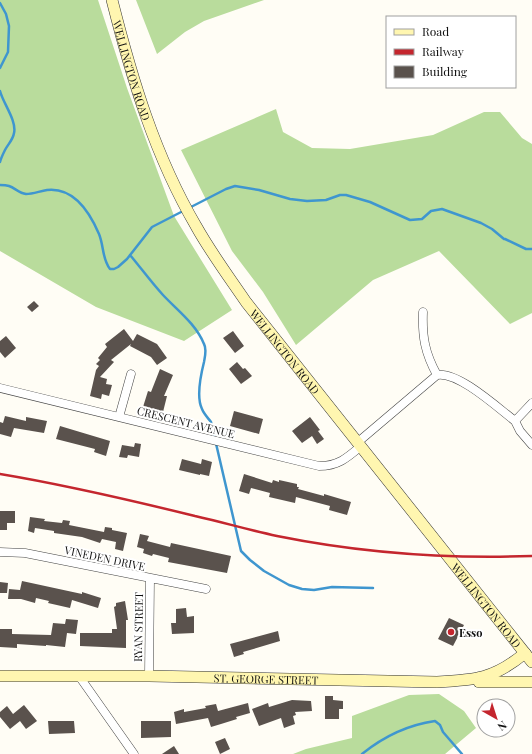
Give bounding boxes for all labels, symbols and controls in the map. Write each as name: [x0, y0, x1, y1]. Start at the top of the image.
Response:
legend: [386, 16, 516, 88]
street label: WELLINGTON ROAD: [110, 17, 154, 122]
text: Road: [422, 23, 449, 39]
text: Railway: [422, 43, 464, 59]
text: Building: [422, 63, 468, 79]
street label: WELLINGTON ROAD: [246, 305, 323, 397]
street label: CRESCENT AVENUE: [136, 403, 237, 441]
street label: VINEDEN DRIVE: [62, 542, 147, 574]
street label: WELLINGTON ROAD: [448, 559, 525, 650]
street label: RYAN STREET: [130, 592, 146, 662]
place label: Esso: [459, 625, 482, 640]
marker: Esso: [446, 627, 456, 637]
street label: ST. GEORGE STREET: [213, 670, 319, 687]
north arrow: [476, 698, 516, 738]
text: N: [495, 718, 510, 735]

